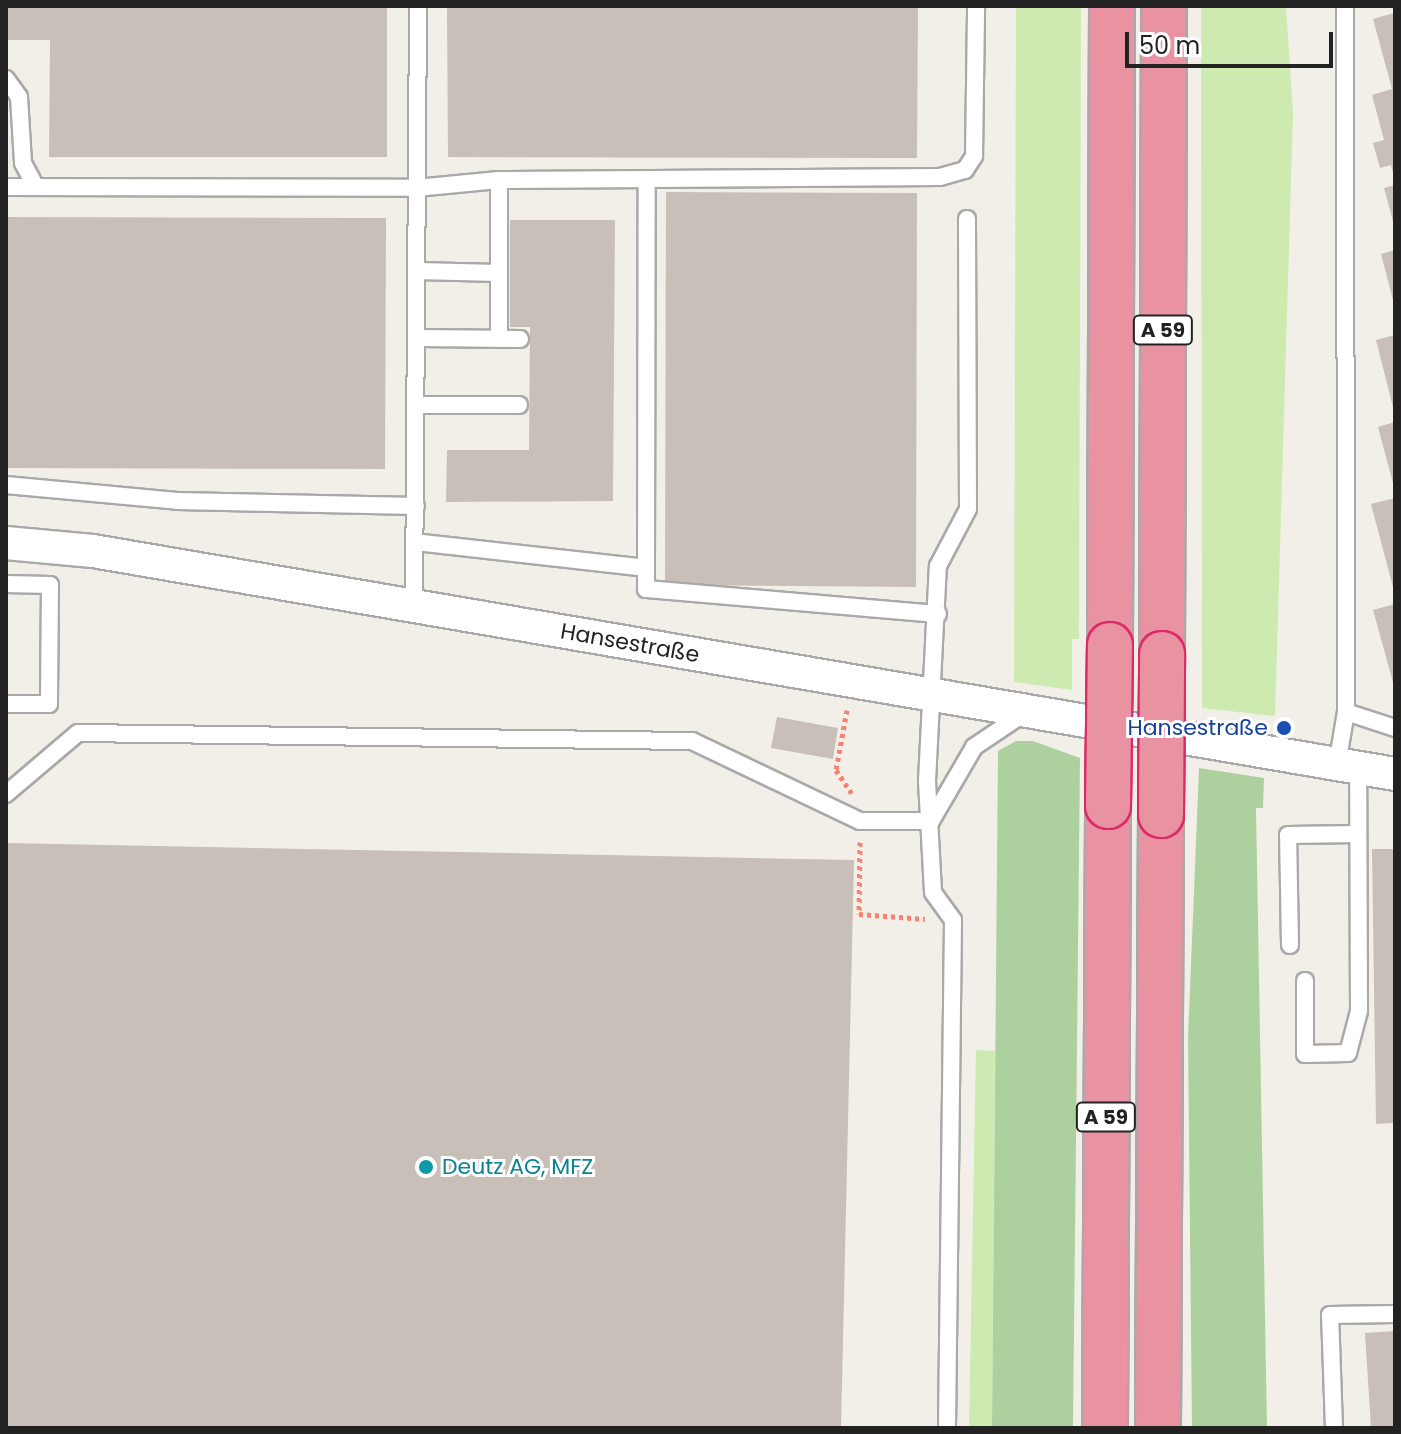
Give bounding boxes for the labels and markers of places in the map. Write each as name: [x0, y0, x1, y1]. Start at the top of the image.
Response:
place label: Hansestraße: [1128, 715, 1268, 741]
marker: Hansestraße: [1275, 719, 1293, 737]
place label: Deutz AG, MFZ: [442, 1154, 593, 1180]
marker: Deutz AG, MFZ: [417, 1158, 435, 1176]

